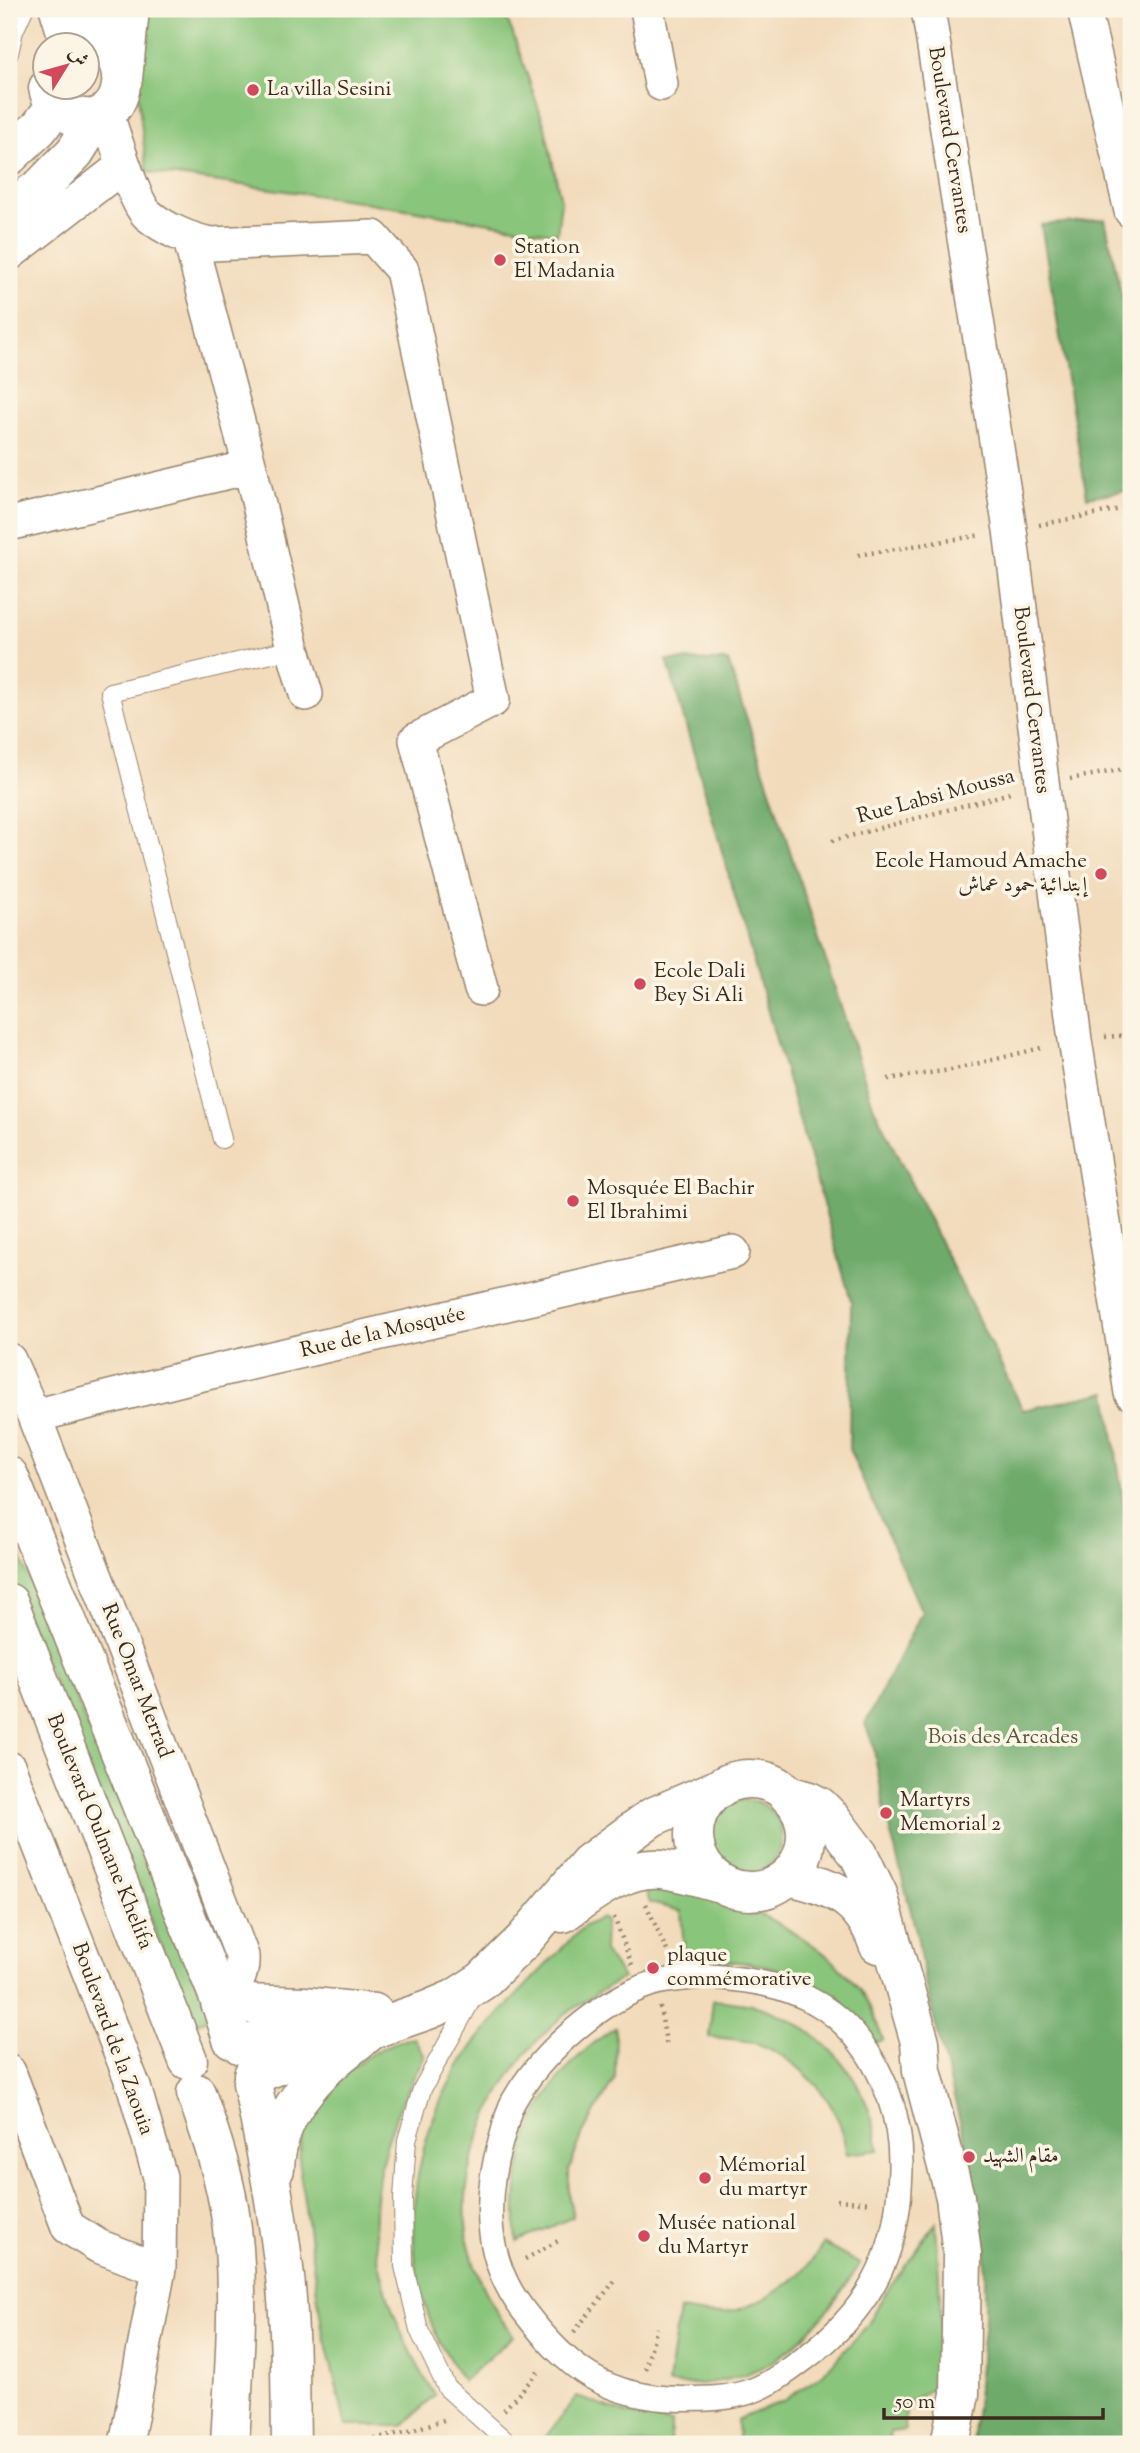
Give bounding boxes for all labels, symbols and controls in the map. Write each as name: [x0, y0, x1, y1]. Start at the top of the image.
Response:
north arrow: [32, 32, 102, 102]
text: ش: [61, 42, 94, 73]
street label: Boulevard Cervantes: [919, 45, 979, 235]
place label: La villa Sesini: [267, 75, 392, 105]
marker: La villa Sesini: [245, 82, 261, 98]
place label: Station El Madania: [514, 233, 616, 287]
marker: Station El Madania: [492, 252, 508, 268]
street label: Boulevard Cervantes: [1005, 605, 1057, 795]
street label: Rue Labsi Moussa: [854, 761, 1018, 832]
place label: Ecole Hamoud Amache إبتدائية حمود عماش: [875, 847, 1088, 901]
marker: Ecole Hamoud Amache إبتدائية حمود عماش: [1093, 866, 1109, 882]
place label: Ecole Dali Bey Si Ali: [654, 957, 746, 1011]
marker: Ecole Dali Bey Si Ali: [632, 976, 648, 992]
place label: Mosquée El Bachir El Ibrahimi: [587, 1174, 755, 1228]
marker: Mosquée El Bachir El Ibrahimi: [565, 1193, 581, 1209]
street label: Rue de la Mosquée: [297, 1299, 469, 1367]
street label: Rue Omar Merrad: [93, 1599, 179, 1763]
street label: Boulevard Oulmane Khelifa: [38, 1710, 160, 1955]
park label: Bois des Arcades: [928, 1723, 1078, 1753]
place label: Martyrs Memorial 2: [900, 1786, 1001, 1840]
marker: Martyrs Memorial 2: [878, 1805, 894, 1821]
street label: Boulevard de la Zaouia: [63, 1939, 161, 2140]
place label: plaque commémorative: [667, 1941, 811, 1995]
marker: plaque commémorative: [645, 1960, 661, 1976]
place label: مقام الشهيد: [983, 2142, 1059, 2173]
marker: مقام الشهيد: [961, 2149, 977, 2165]
place label: Mémorial du martyr: [719, 2151, 807, 2205]
marker: Mémorial du martyr: [697, 2170, 713, 2186]
place label: Musée national du Martyr: [658, 2209, 796, 2263]
marker: Musée national du Martyr: [636, 2228, 652, 2244]
scale bar: [884, 2376, 1103, 2420]
text: 50 m: [894, 2388, 935, 2418]

